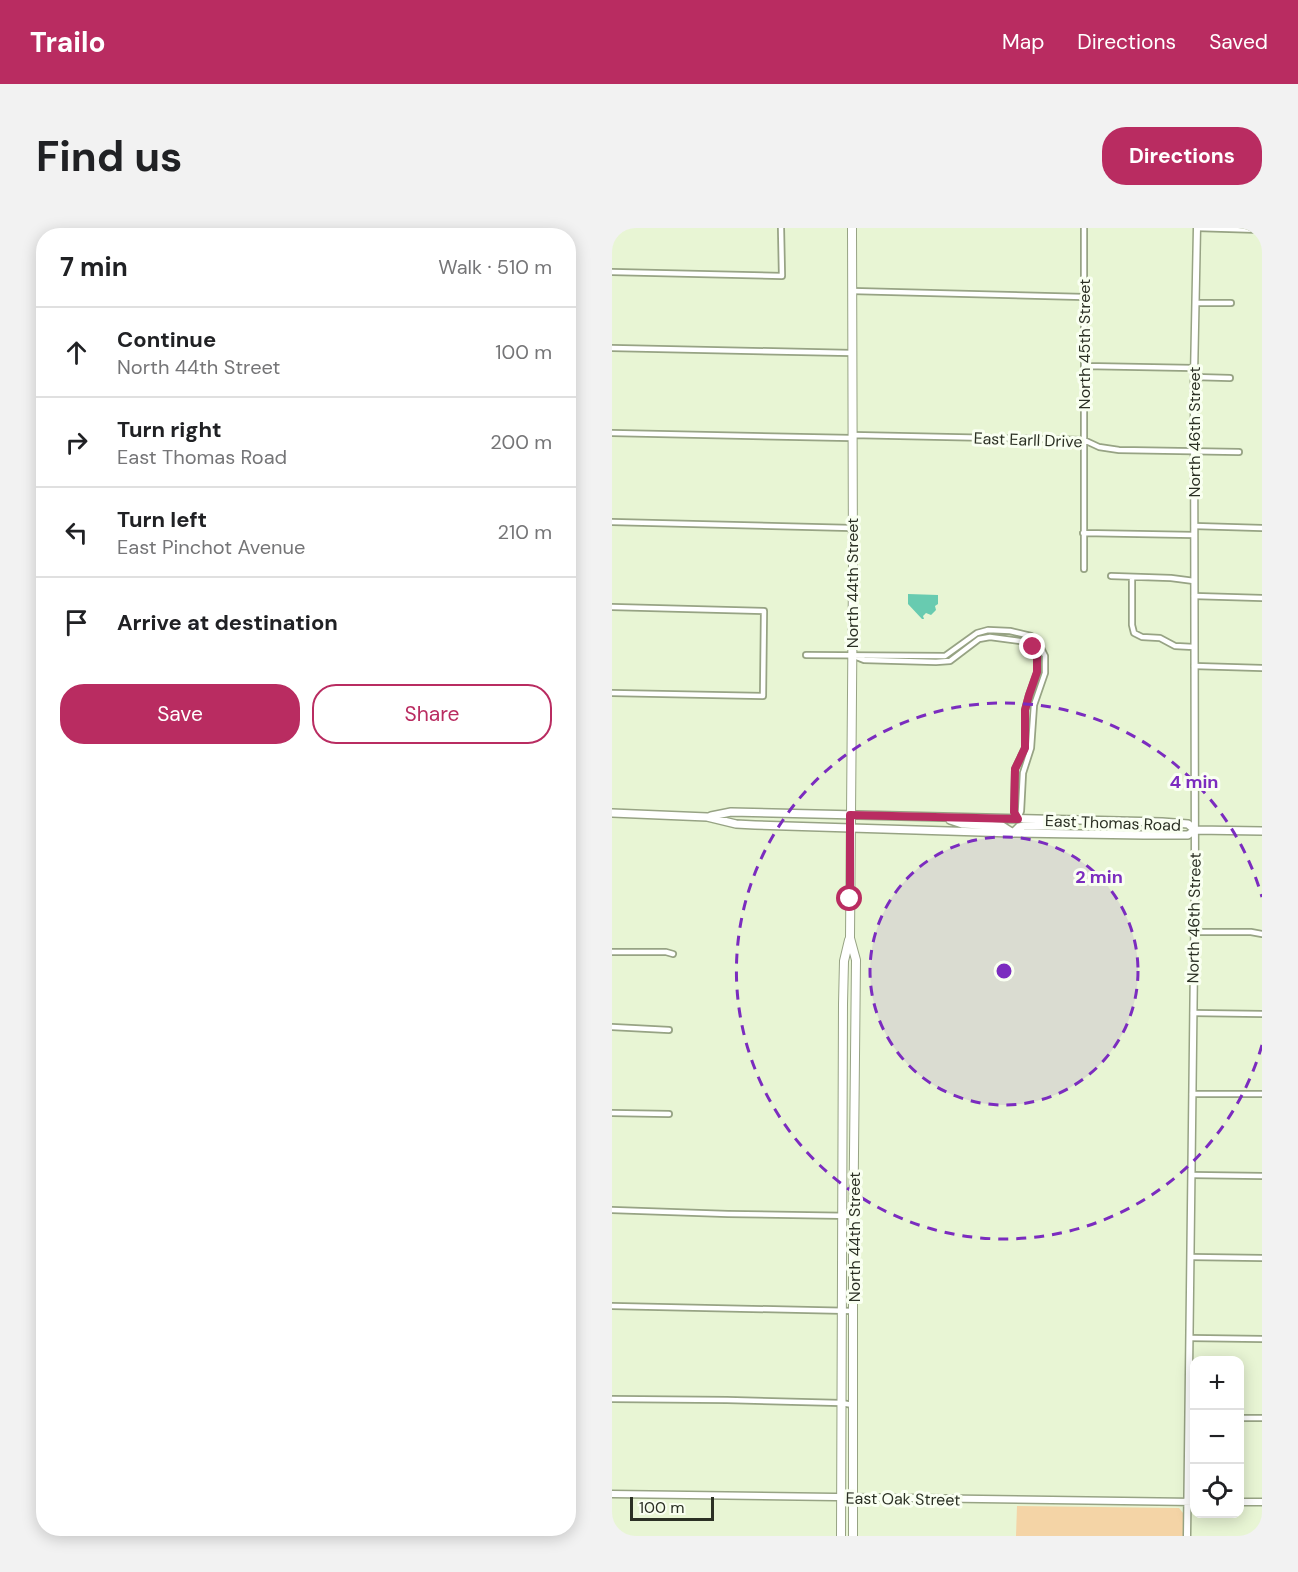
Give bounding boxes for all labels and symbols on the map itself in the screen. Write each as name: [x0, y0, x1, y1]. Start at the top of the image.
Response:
street label: North 45th Street: [1074, 279, 1095, 409]
street label: North 46th Street: [1184, 366, 1205, 498]
street label: East Earll Drive: [973, 428, 1083, 452]
street label: North 44th Street: [842, 518, 863, 648]
route end: [1019, 633, 1045, 659]
text: 4 min: [1170, 770, 1218, 794]
street label: East Thomas Road: [1045, 810, 1181, 836]
street label: North 46th Street: [1182, 852, 1206, 984]
text: 2 min: [1075, 865, 1123, 889]
route start: [836, 885, 862, 911]
centre of rings: [994, 961, 1014, 981]
street label: North 44th Street: [844, 1172, 865, 1302]
street label: East Oak Street: [845, 1488, 961, 1510]
scale bar: [630, 1494, 714, 1522]

